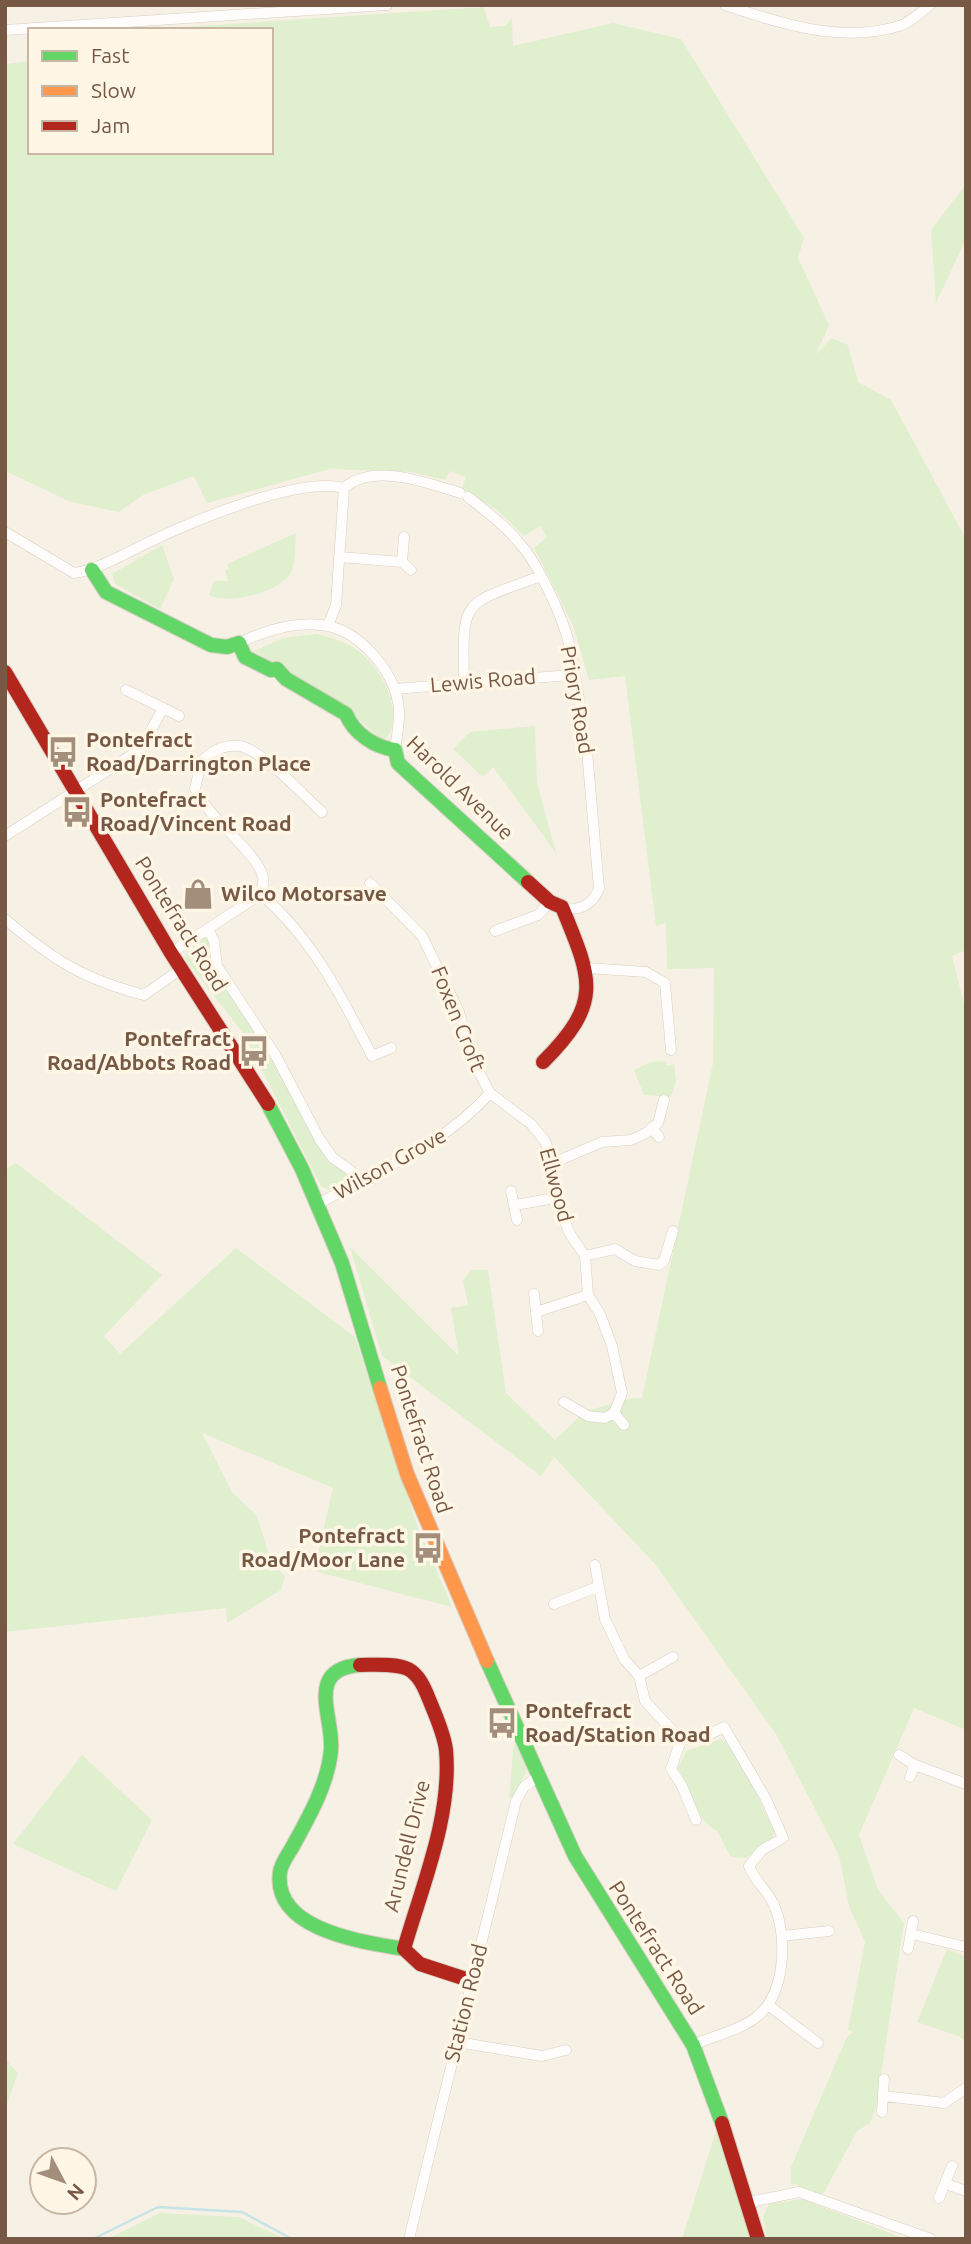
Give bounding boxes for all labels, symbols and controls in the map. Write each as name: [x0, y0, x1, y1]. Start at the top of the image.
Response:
legend: [28, 28, 273, 154]
text: Fast: [91, 43, 129, 67]
text: Slow: [91, 78, 136, 102]
text: Jam: [91, 113, 130, 137]
street label: Priory Road: [557, 644, 599, 756]
street label: Lewis Road: [429, 663, 537, 697]
place label: Pontefract Road/Darrington Place: [86, 727, 311, 775]
street label: Harold Avenue: [402, 730, 519, 844]
bus stop icon: Pontefract Road/Darrington Place: [46, 735, 80, 769]
place label: Pontefract Road/Vincent Road: [100, 787, 292, 835]
bus stop icon: Pontefract Road/Vincent Road: [60, 795, 94, 829]
street label: Pontefract Road: [131, 852, 233, 995]
shop icon: Wilco Motorsave: [181, 877, 215, 911]
place label: Wilco Motorsave: [221, 881, 387, 905]
street label: Foxen Croft: [427, 963, 491, 1075]
place label: Pontefract Road/Abbots Road: [47, 1026, 231, 1074]
bus stop icon: Pontefract Road/Abbots Road: [237, 1034, 271, 1068]
street label: Wilson Grove: [329, 1122, 450, 1204]
street label: Ellwood: [536, 1145, 578, 1225]
street label: Pontefract Road: [387, 1362, 457, 1516]
place label: Pontefract Road/Moor Lane: [241, 1523, 405, 1571]
bus stop icon: Pontefract Road/Moor Lane: [411, 1531, 445, 1565]
place label: Pontefract Road/Station Road: [525, 1698, 711, 1746]
bus stop icon: Pontefract Road/Station Road: [485, 1706, 519, 1740]
street label: Arundell Drive: [378, 1777, 434, 1914]
street label: Pontefract Road: [605, 1876, 709, 2019]
street label: Station Road: [439, 1941, 491, 2064]
north arrow: [28, 2146, 98, 2216]
text: N: [63, 2180, 89, 2205]

